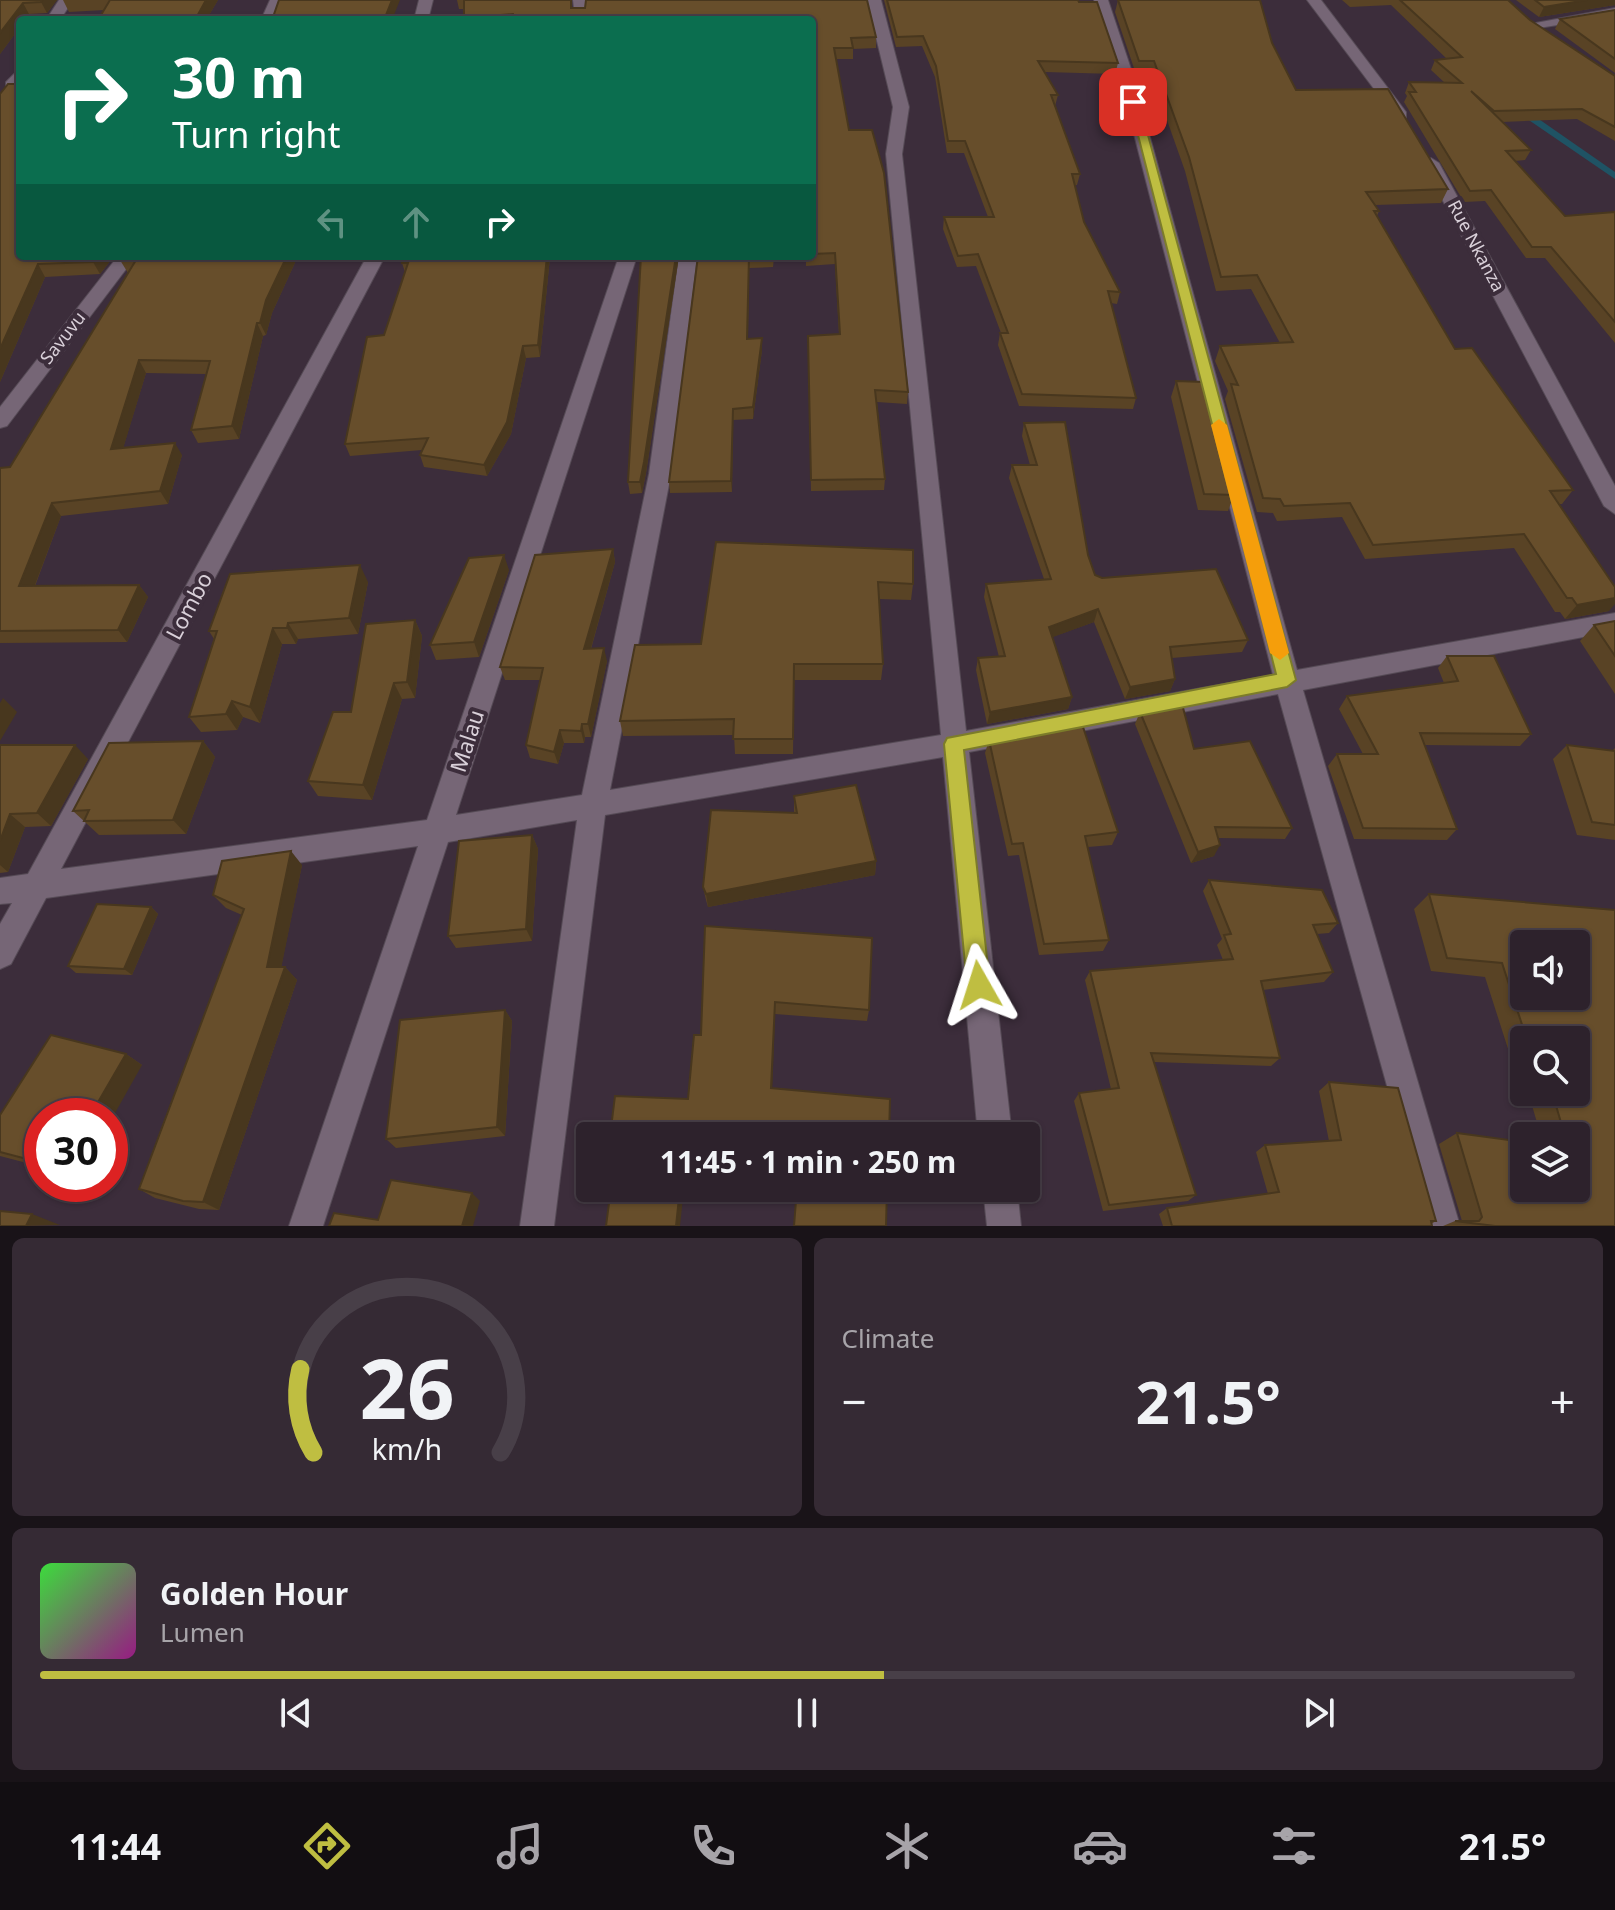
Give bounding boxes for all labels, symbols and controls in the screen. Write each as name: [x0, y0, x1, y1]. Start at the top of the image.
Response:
text: 30 m: [172, 38, 305, 114]
icon: right: [40, 48, 144, 152]
pin: [1099, 68, 1167, 136]
icon: arrive: [1111, 80, 1155, 124]
text: Turn right: [172, 110, 340, 159]
street label: Rue Nkanza: [1443, 196, 1511, 295]
icon: left: [310, 200, 354, 244]
icon: ahead: [394, 200, 438, 244]
icon: right: [478, 200, 522, 244]
street label: Savuvu: [34, 306, 90, 369]
street label: Lombo: [158, 567, 218, 644]
street label: Malau: [442, 706, 490, 776]
map controls: [1510, 930, 1590, 1202]
button: sound: [1510, 930, 1590, 1010]
position arrow: [937, 943, 1021, 1027]
button: search: [1510, 1026, 1590, 1106]
speed limit sign: 30: [24, 1098, 128, 1202]
button: layers: [1510, 1122, 1590, 1202]
text: 11:45 · 1 min · 250 m: [660, 1141, 956, 1182]
text: Climate: [842, 1320, 934, 1356]
text: 26: [359, 1330, 454, 1443]
text: 21.5°: [1136, 1360, 1281, 1442]
text: −: [842, 1371, 867, 1431]
text: +: [1550, 1371, 1575, 1431]
text: km/h: [372, 1429, 442, 1468]
text: Golden Hour: [160, 1573, 348, 1614]
text: Lumen: [160, 1614, 245, 1650]
icon: previous: [274, 1691, 318, 1735]
icon: pause: [785, 1691, 829, 1735]
icon: next: [1297, 1691, 1341, 1735]
icon: directions: [299, 1818, 355, 1874]
icon: music: [492, 1818, 548, 1874]
icon: phone: [685, 1818, 741, 1874]
icon: climate: [879, 1818, 935, 1874]
icon: car: [1072, 1818, 1128, 1874]
icon: filters: [1266, 1818, 1322, 1874]
text: 11:44: [69, 1822, 161, 1871]
text: 21.5°: [1459, 1822, 1546, 1871]

